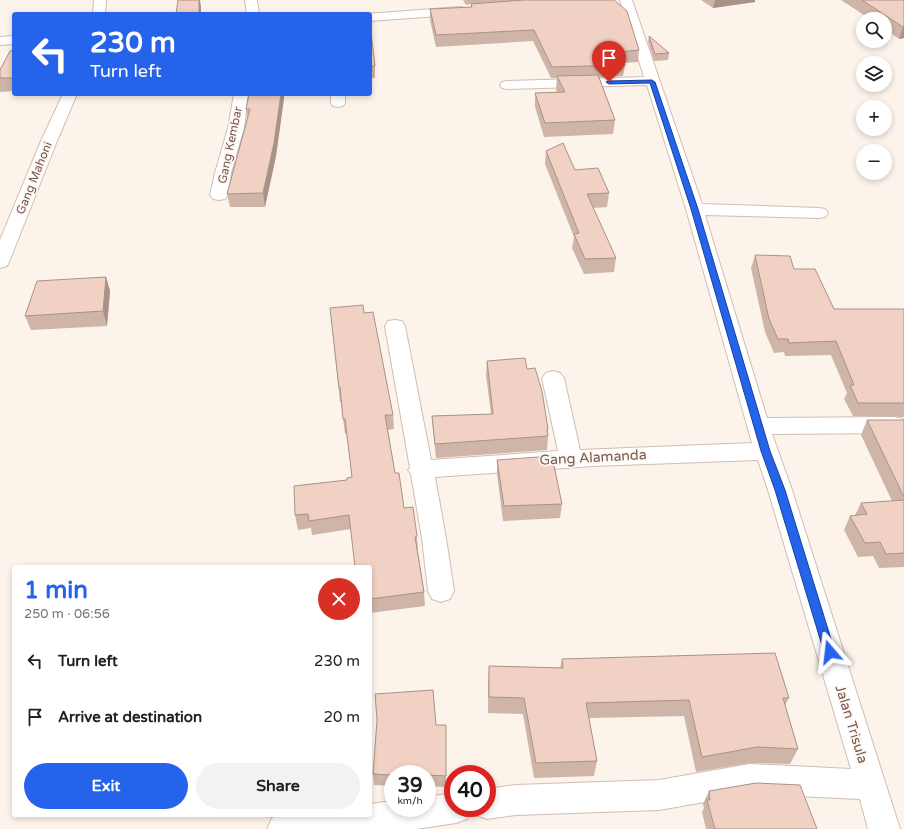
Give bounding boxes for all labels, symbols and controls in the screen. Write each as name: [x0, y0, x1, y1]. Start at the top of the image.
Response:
map controls: [856, 12, 892, 180]
button: search: [856, 12, 892, 48]
text: 230 m: [90, 26, 176, 60]
icon: left: [24, 28, 76, 80]
pin: [592, 41, 626, 82]
icon: arrive: [598, 47, 620, 69]
button: layers: [856, 56, 892, 92]
text: Turn left: [90, 60, 162, 82]
button: +: [856, 100, 892, 136]
street label: Gang Kembar: [215, 105, 245, 185]
street label: Gang Mahoni: [13, 140, 55, 216]
button: −: [856, 144, 892, 180]
street label: Gang Alamanda: [539, 446, 647, 469]
text: 1 min: [24, 576, 88, 605]
button: close: [318, 578, 360, 620]
text: 250 m · 06:56: [24, 606, 110, 622]
position arrow: [809, 631, 851, 673]
icon: left: [24, 650, 46, 672]
text: Turn left: [58, 652, 118, 670]
text: 230 m: [314, 652, 360, 670]
street label: Jalan Trisula: [832, 683, 871, 765]
icon: arrive: [24, 706, 46, 728]
text: Arrive at destination: [58, 708, 202, 726]
text: 20 m: [323, 708, 360, 726]
button: Exit: [24, 763, 188, 809]
button: Share: [196, 763, 360, 809]
speed limit sign: 40: [444, 765, 496, 817]
text: 39: [397, 774, 423, 798]
text: km/h: [397, 795, 423, 807]

